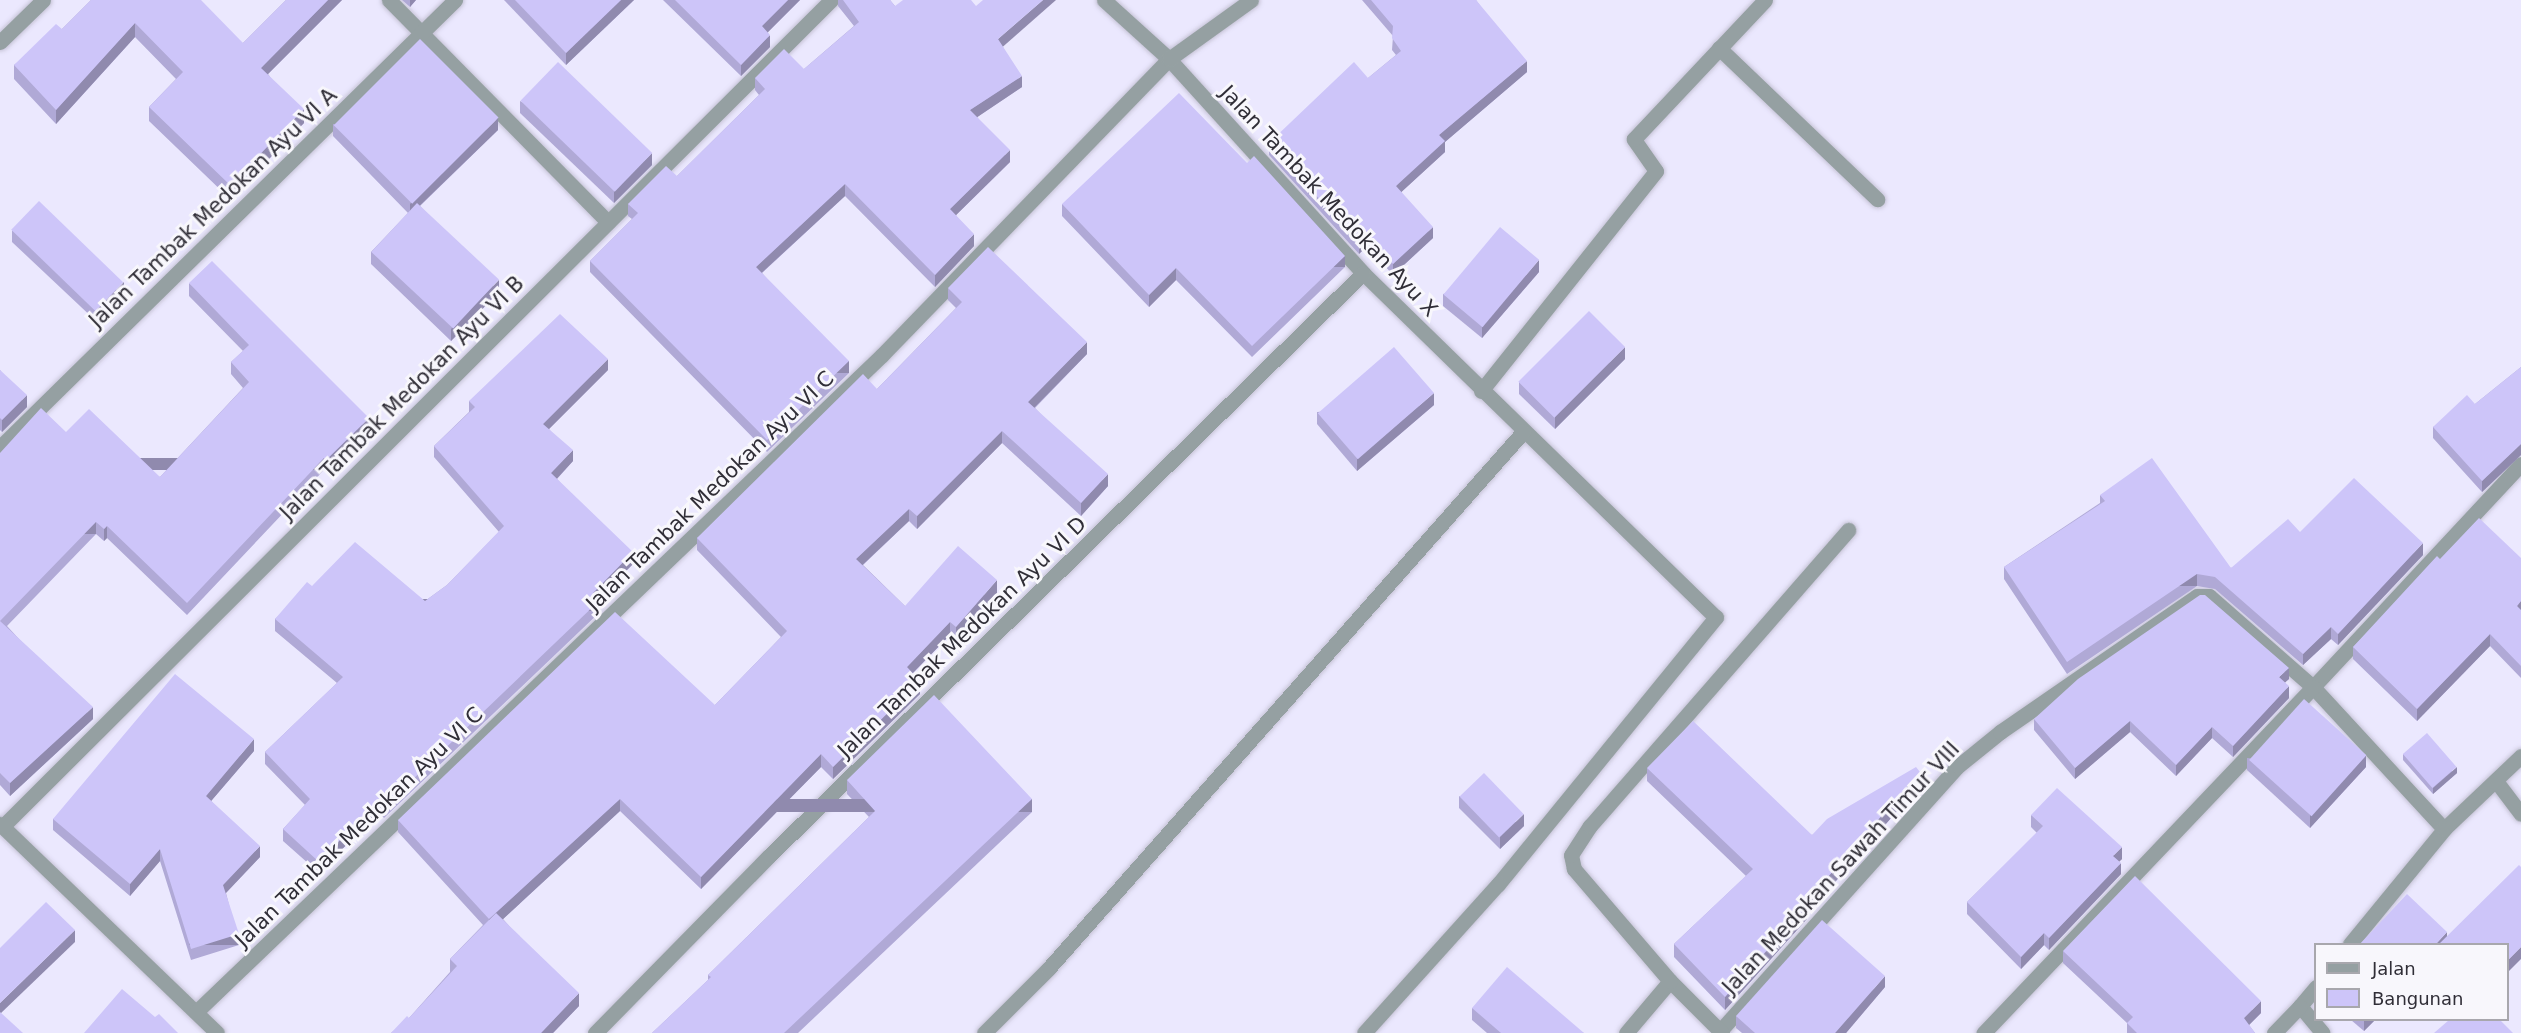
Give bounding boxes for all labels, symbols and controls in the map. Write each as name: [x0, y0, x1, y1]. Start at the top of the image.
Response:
street label: Jalan Tambak Medokan Ayu X: [1215, 80, 1443, 322]
street label: Jalan Tambak Medokan Ayu VI A: [84, 83, 342, 333]
street label: Jalan Tambak Medokan Ayu VI B: [275, 271, 529, 525]
street label: Jalan Tambak Medokan Ayu VI C: [581, 366, 839, 616]
street label: Jalan Tambak Medokan Ayu VI D: [832, 511, 1092, 763]
street label: Jalan Tambak Medokan Ayu VI C: [230, 702, 488, 952]
street label: Jalan Medokan Sawah Timur VIII: [1717, 737, 1965, 999]
legend: [2314, 943, 2509, 1021]
text: Jalan: [2372, 958, 2416, 979]
text: Bangunan: [2372, 988, 2463, 1009]

